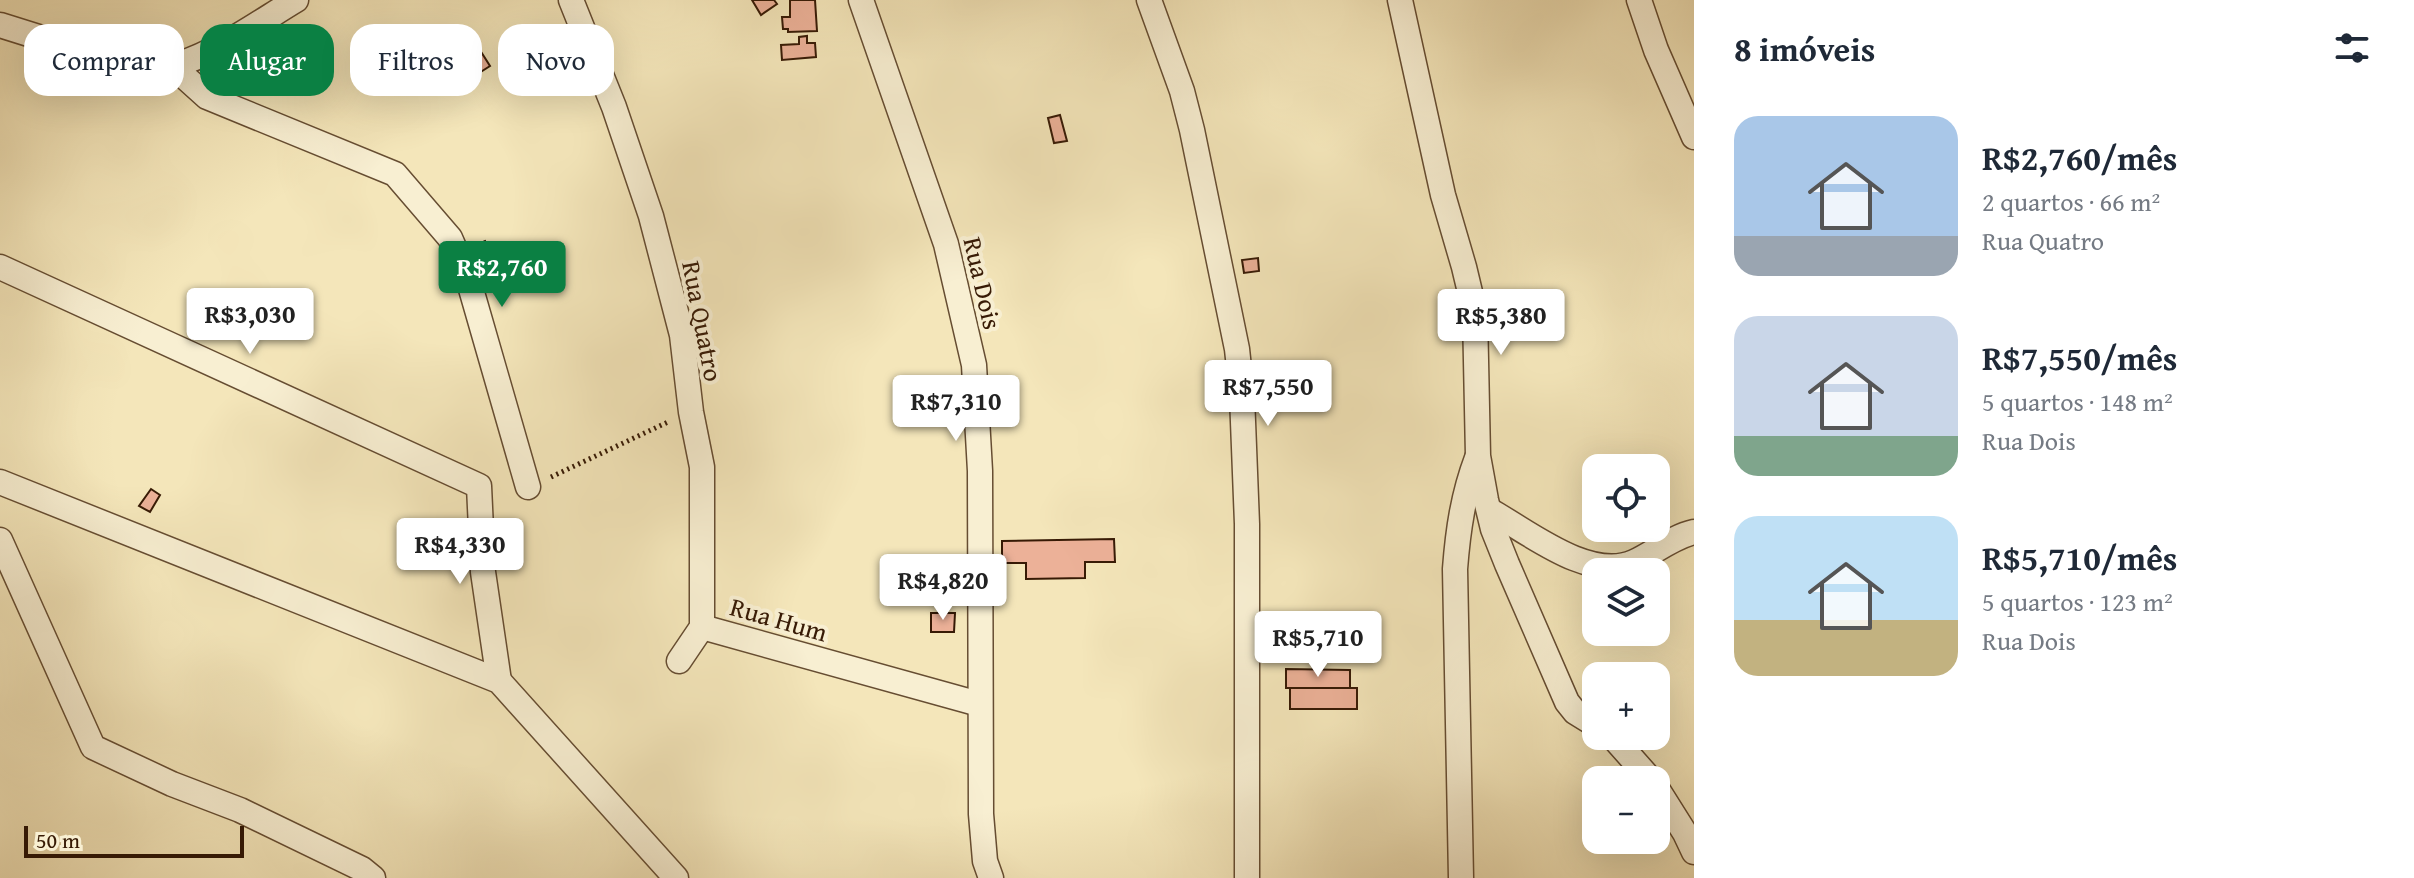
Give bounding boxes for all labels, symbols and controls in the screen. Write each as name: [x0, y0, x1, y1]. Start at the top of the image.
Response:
chip: Comprar: [24, 24, 184, 96]
chip: Alugar: [200, 24, 334, 96]
chip: Filtros: [350, 24, 482, 96]
chip: Novo: [498, 24, 614, 96]
text: 8 imóveis: [1734, 24, 1875, 73]
icon: filters: [2330, 26, 2374, 70]
text: R$2,760/mês: [1982, 133, 2177, 182]
icon: home: [1798, 148, 1894, 244]
text: 2 quartos · 66 m²: [1982, 182, 2160, 221]
text: Rua Quatro: [1982, 221, 2104, 260]
street label: Rua Dois: [953, 233, 1013, 333]
pin: R$2,760: [428, 241, 576, 309]
text: R$2,760: [457, 247, 547, 286]
street label: Rua Quatro: [672, 257, 734, 385]
pin: R$3,030: [176, 288, 324, 356]
pin: R$5,380: [1427, 289, 1575, 357]
text: R$3,030: [205, 294, 295, 333]
text: R$5,380: [1456, 295, 1546, 334]
text: R$7,550/mês: [1982, 333, 2177, 382]
icon: home: [1798, 348, 1894, 444]
pin: R$7,550: [1194, 360, 1342, 428]
text: R$7,550: [1223, 366, 1313, 405]
pin: R$7,310: [882, 375, 1030, 443]
text: R$7,310: [911, 381, 1001, 420]
text: 5 quartos · 148 m²: [1982, 382, 2173, 421]
text: Rua Dois: [1982, 421, 2076, 460]
map controls: [1582, 454, 1670, 854]
button: locate: [1582, 454, 1670, 542]
pin: R$4,330: [386, 518, 534, 586]
text: R$4,330: [415, 524, 505, 563]
text: R$5,710/mês: [1982, 533, 2177, 582]
icon: home: [1798, 548, 1894, 644]
pin: R$4,820: [869, 554, 1017, 622]
button: layers: [1582, 558, 1670, 646]
text: R$4,820: [898, 560, 988, 599]
text: 5 quartos · 123 m²: [1982, 582, 2173, 621]
street label: Rua Hum: [726, 587, 832, 651]
pin: R$5,710: [1244, 611, 1392, 679]
text: R$5,710: [1273, 617, 1363, 656]
text: Rua Dois: [1982, 621, 2076, 660]
button: +: [1582, 662, 1670, 750]
button: −: [1582, 766, 1670, 854]
scale bar: [24, 822, 244, 858]
text: 50 m: [36, 824, 80, 856]

